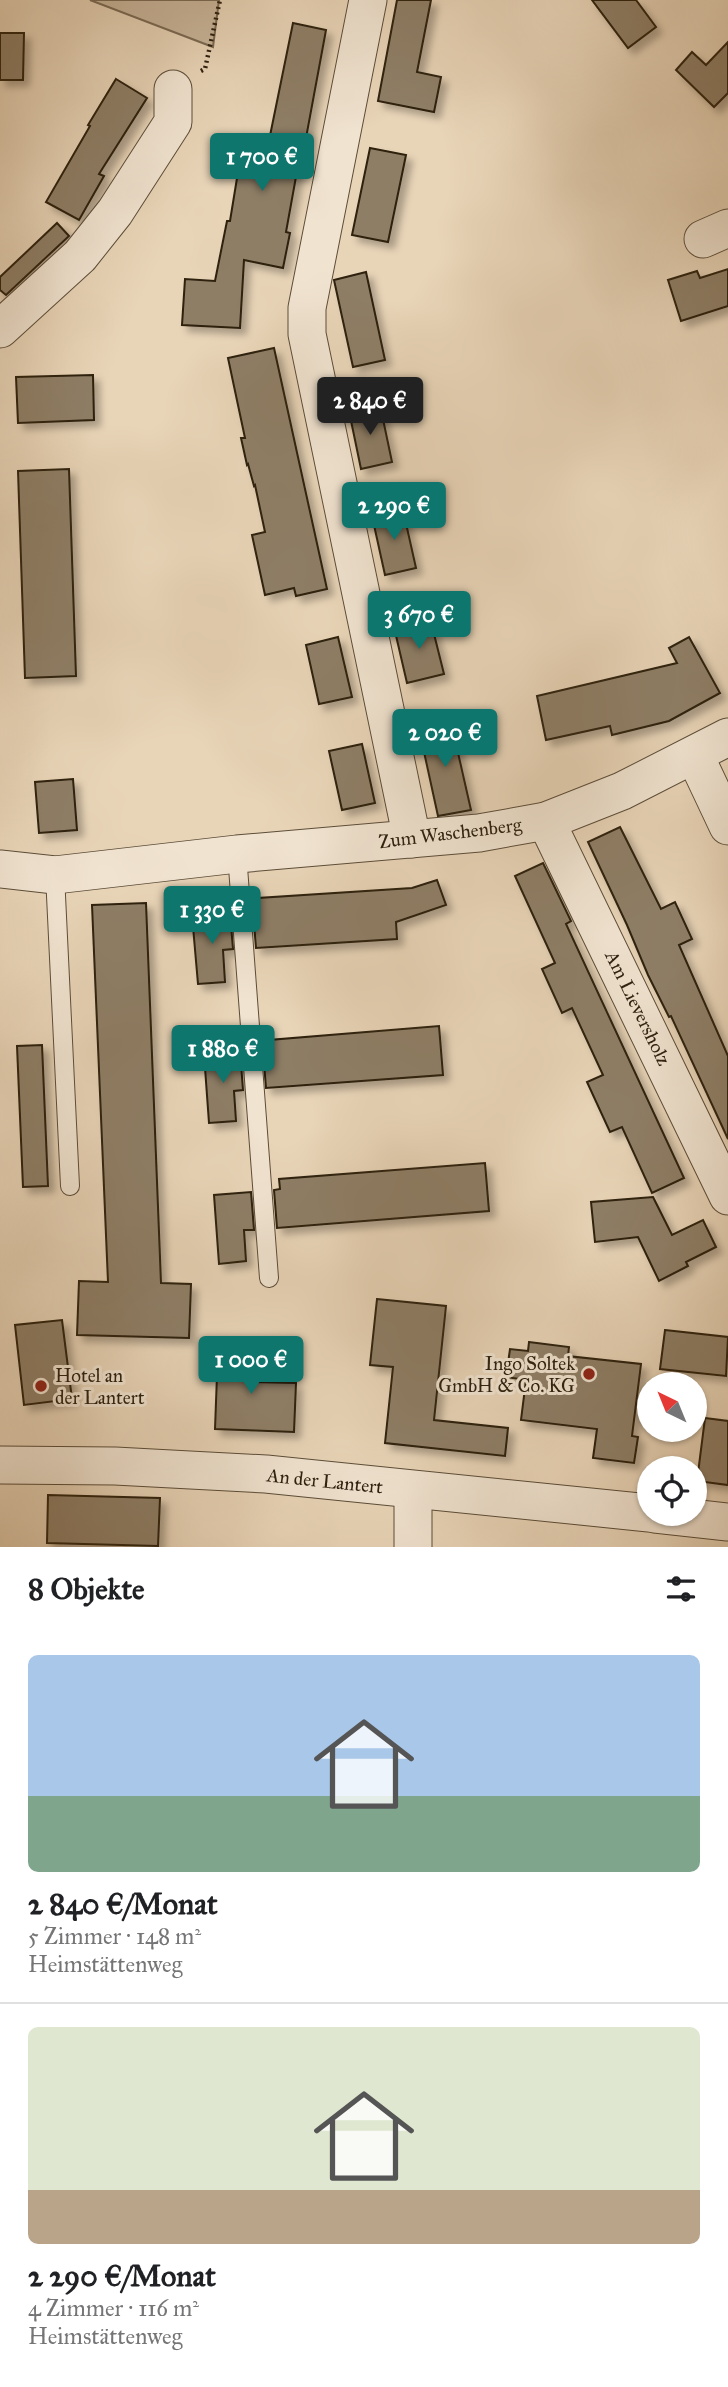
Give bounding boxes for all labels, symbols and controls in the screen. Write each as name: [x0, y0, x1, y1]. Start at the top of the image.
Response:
pin: 1 700 €: [197, 134, 327, 193]
text: 1 700 €: [226, 142, 298, 170]
pin: 2 840 €: [305, 378, 435, 437]
text: 2 840 €: [333, 386, 407, 414]
pin: 2 290 €: [329, 482, 459, 542]
text: 2 290 €: [358, 491, 430, 519]
pin: 3 670 €: [354, 592, 484, 651]
text: 3 670 €: [384, 600, 454, 628]
pin: 2 020 €: [380, 710, 510, 769]
text: 2 020 €: [408, 718, 482, 746]
street label: Zum Waschenberg: [377, 813, 523, 854]
pin: 1 330 €: [147, 886, 277, 946]
text: 1 330 €: [180, 895, 244, 923]
street label: Am Lieversholz: [600, 946, 676, 1069]
pin: 1 880 €: [158, 1026, 288, 1085]
text: 1 880 €: [188, 1034, 258, 1062]
pin: 1 000 €: [186, 1336, 316, 1396]
text: 1 000 €: [214, 1345, 288, 1373]
place label: Ingo Soltek GmbH & Co. KG: [438, 1352, 575, 1397]
place label: Hotel an der Lantert: [55, 1364, 145, 1409]
marker: Ingo Soltek GmbH & Co. KG: [581, 1366, 597, 1382]
north arrow: [637, 1372, 707, 1442]
map controls: [637, 1372, 707, 1526]
marker: Hotel an der Lantert: [33, 1378, 49, 1394]
button: locate: [637, 1456, 707, 1526]
street label: An der Lantert: [265, 1463, 384, 1499]
icon: filters: [662, 1570, 700, 1608]
text: 8 Objekte: [28, 1571, 145, 1607]
icon: home: [301, 1701, 427, 1827]
text: 2 840 €/Monat: [28, 1886, 218, 1922]
text: 5 Zimmer · 148 m²: [28, 1922, 201, 1950]
text: Heimstättenweg: [28, 1950, 182, 1978]
icon: home: [301, 2073, 427, 2199]
text: 2 290 €/Monat: [28, 2258, 216, 2294]
text: 4 Zimmer · 116 m²: [28, 2294, 199, 2322]
text: Heimstättenweg: [28, 2322, 182, 2350]

